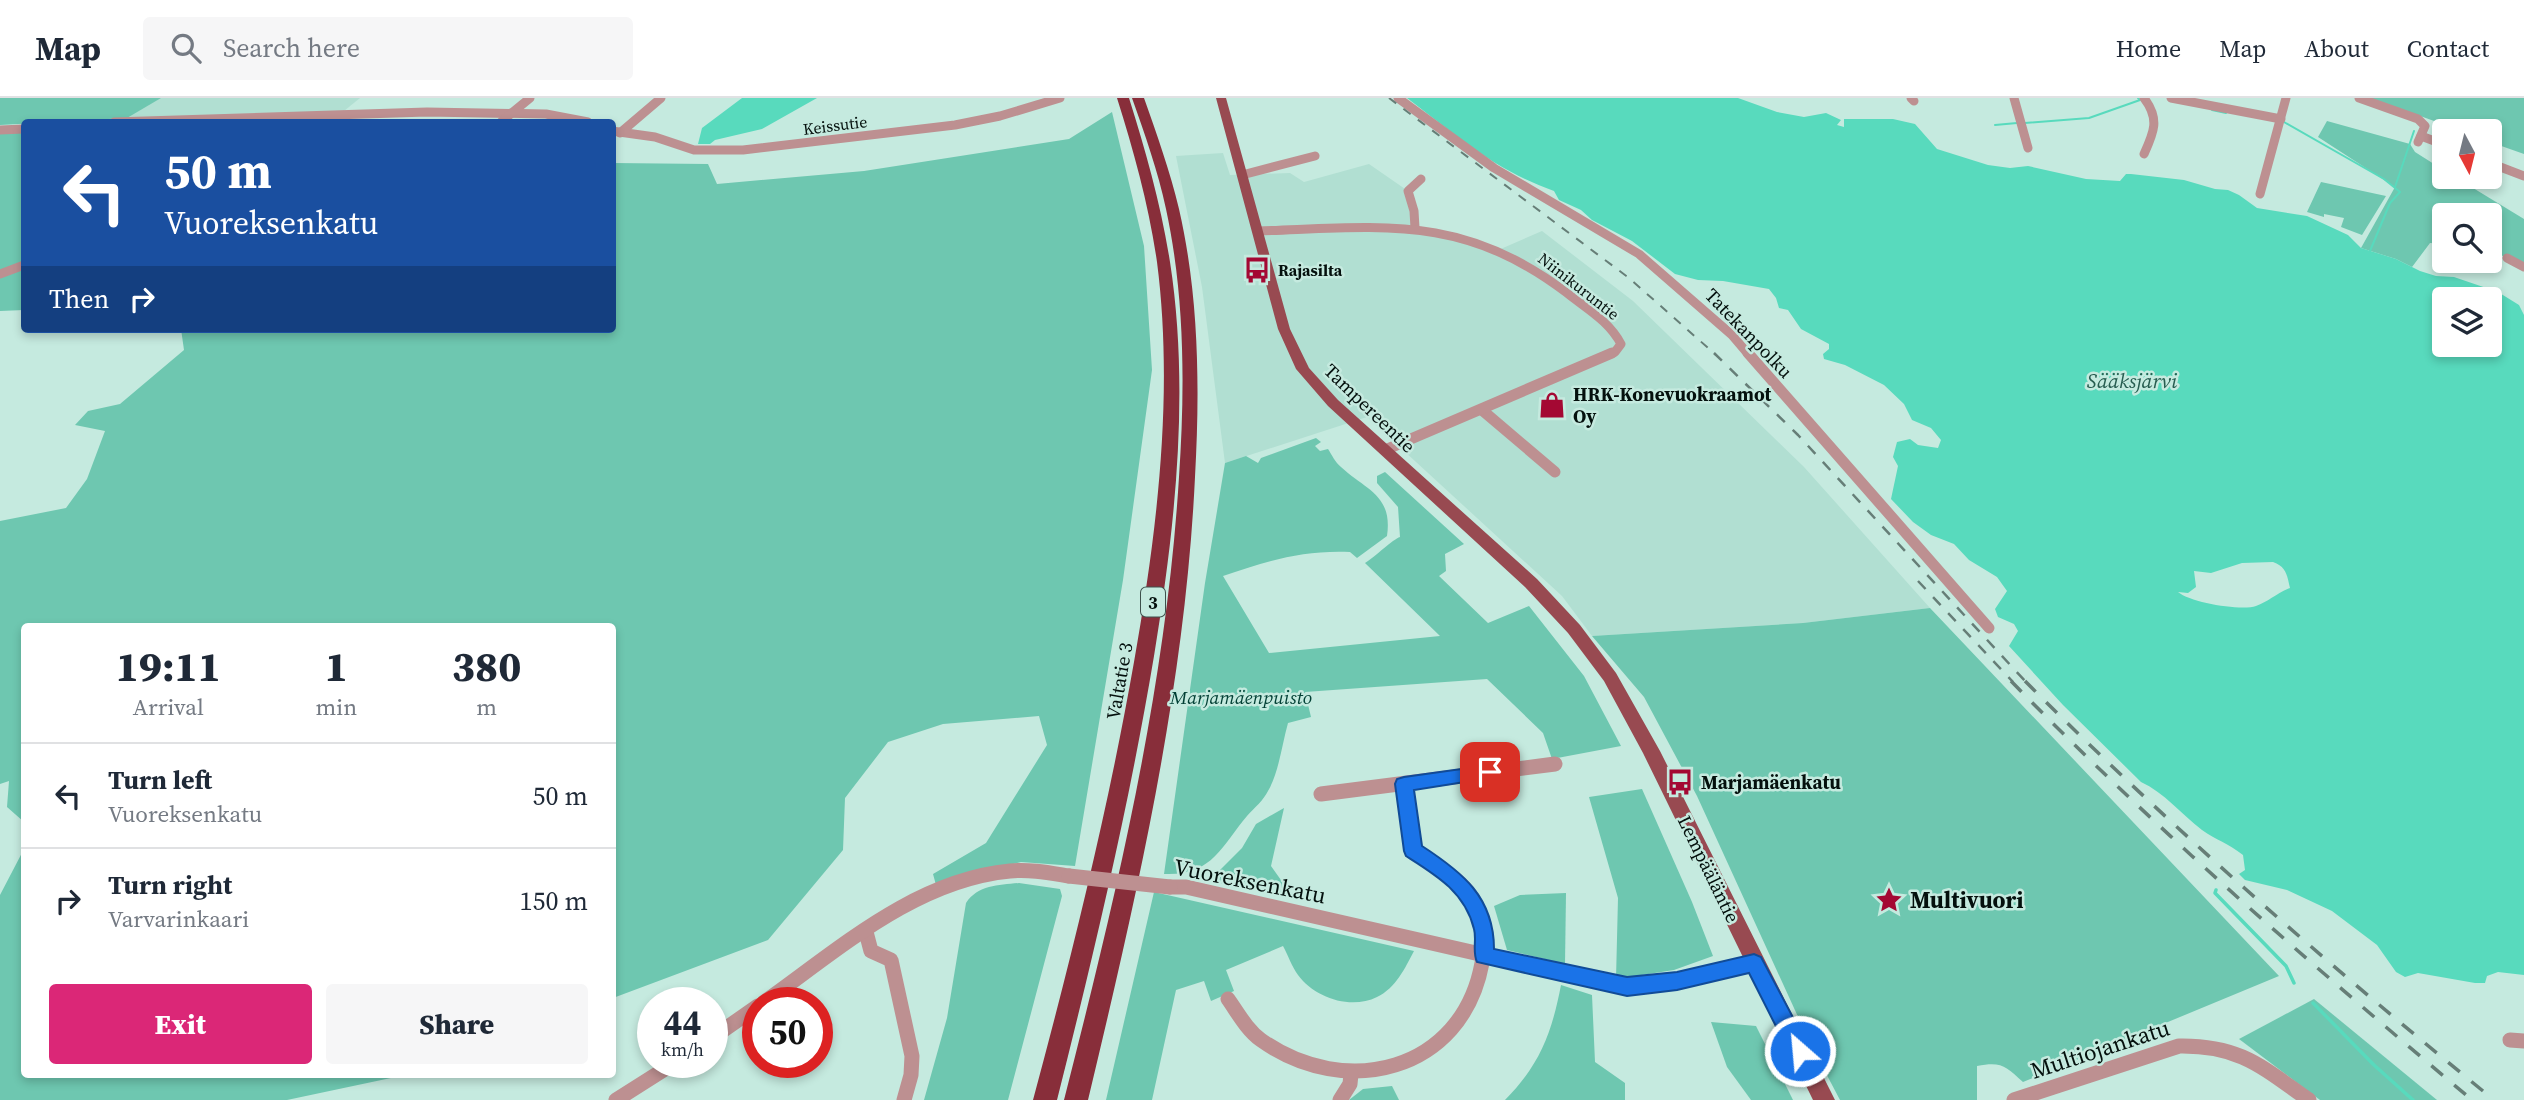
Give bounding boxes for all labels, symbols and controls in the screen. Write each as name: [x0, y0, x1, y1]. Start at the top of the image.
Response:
search box: [143, 17, 633, 80]
text: Map: [35, 26, 101, 71]
icon: search: [167, 29, 205, 67]
text: Search here: [223, 30, 360, 66]
text: Home: [2116, 32, 2181, 65]
text: Map: [2219, 32, 2266, 65]
text: About: [2304, 32, 2369, 65]
text: Contact: [2407, 32, 2489, 65]
street label: Keissutie: [802, 110, 868, 140]
north arrow: [2432, 119, 2502, 189]
map controls: [2432, 119, 2502, 357]
text: 50 m: [164, 137, 272, 204]
icon: left: [49, 147, 140, 238]
text: Vuoreksenkatu: [164, 201, 378, 245]
button: search: [2432, 203, 2502, 273]
street label: Niinikuruntie: [1534, 247, 1624, 325]
bus stop icon: Rajasilta: [1242, 255, 1272, 285]
place label: Rajasilta: [1278, 259, 1343, 281]
icon: right: [123, 280, 161, 318]
text: Then: [49, 281, 109, 317]
street label: Tatekanpolku: [1699, 282, 1799, 384]
button: layers: [2432, 287, 2502, 357]
street label: Tampereentie: [1319, 358, 1421, 458]
water label: Sääksjärvi: [2087, 366, 2178, 395]
place label: HRK-Konevuokraamot Oy: [1573, 381, 1772, 429]
shop icon: HRK-Konevuokraamot Oy: [1537, 390, 1567, 420]
road number: 3: [1141, 588, 1165, 616]
text: 19:11: [116, 637, 221, 695]
text: 1: [325, 637, 348, 695]
text: 380: [452, 637, 521, 695]
street label: Valtatie 3: [1099, 640, 1139, 722]
park label: Marjamäenpuisto: [1169, 684, 1312, 710]
text: Arrival: [133, 691, 204, 723]
text: min: [316, 691, 357, 723]
text: m: [476, 691, 497, 723]
pin: [1460, 742, 1520, 802]
icon: arrive: [1471, 753, 1509, 791]
text: Turn left: [108, 762, 212, 798]
bus stop icon: Marjamäenkatu: [1665, 767, 1695, 797]
place label: Marjamäenkatu: [1701, 769, 1841, 795]
icon: left: [49, 777, 87, 815]
text: 50 m: [533, 778, 588, 814]
text: Vuoreksenkatu: [108, 798, 262, 830]
street label: Lempääläntie: [1672, 811, 1746, 927]
street label: Vuoreksenkatu: [1171, 851, 1329, 911]
text: Turn right: [108, 867, 232, 903]
icon: right: [49, 882, 87, 920]
text: 150 m: [520, 883, 588, 919]
place label: Multivuori: [1910, 884, 2024, 916]
place icon: Multivuori: [1874, 885, 1904, 915]
text: Varvarinkaari: [108, 903, 249, 935]
button: Exit: [49, 984, 312, 1064]
button: Share: [326, 984, 588, 1064]
speed limit sign: 50: [742, 987, 833, 1078]
text: 44: [664, 999, 701, 1047]
street label: Multiojankatu: [2026, 1011, 2174, 1087]
position arrow: [1763, 1014, 1837, 1088]
text: km/h: [661, 1037, 704, 1062]

